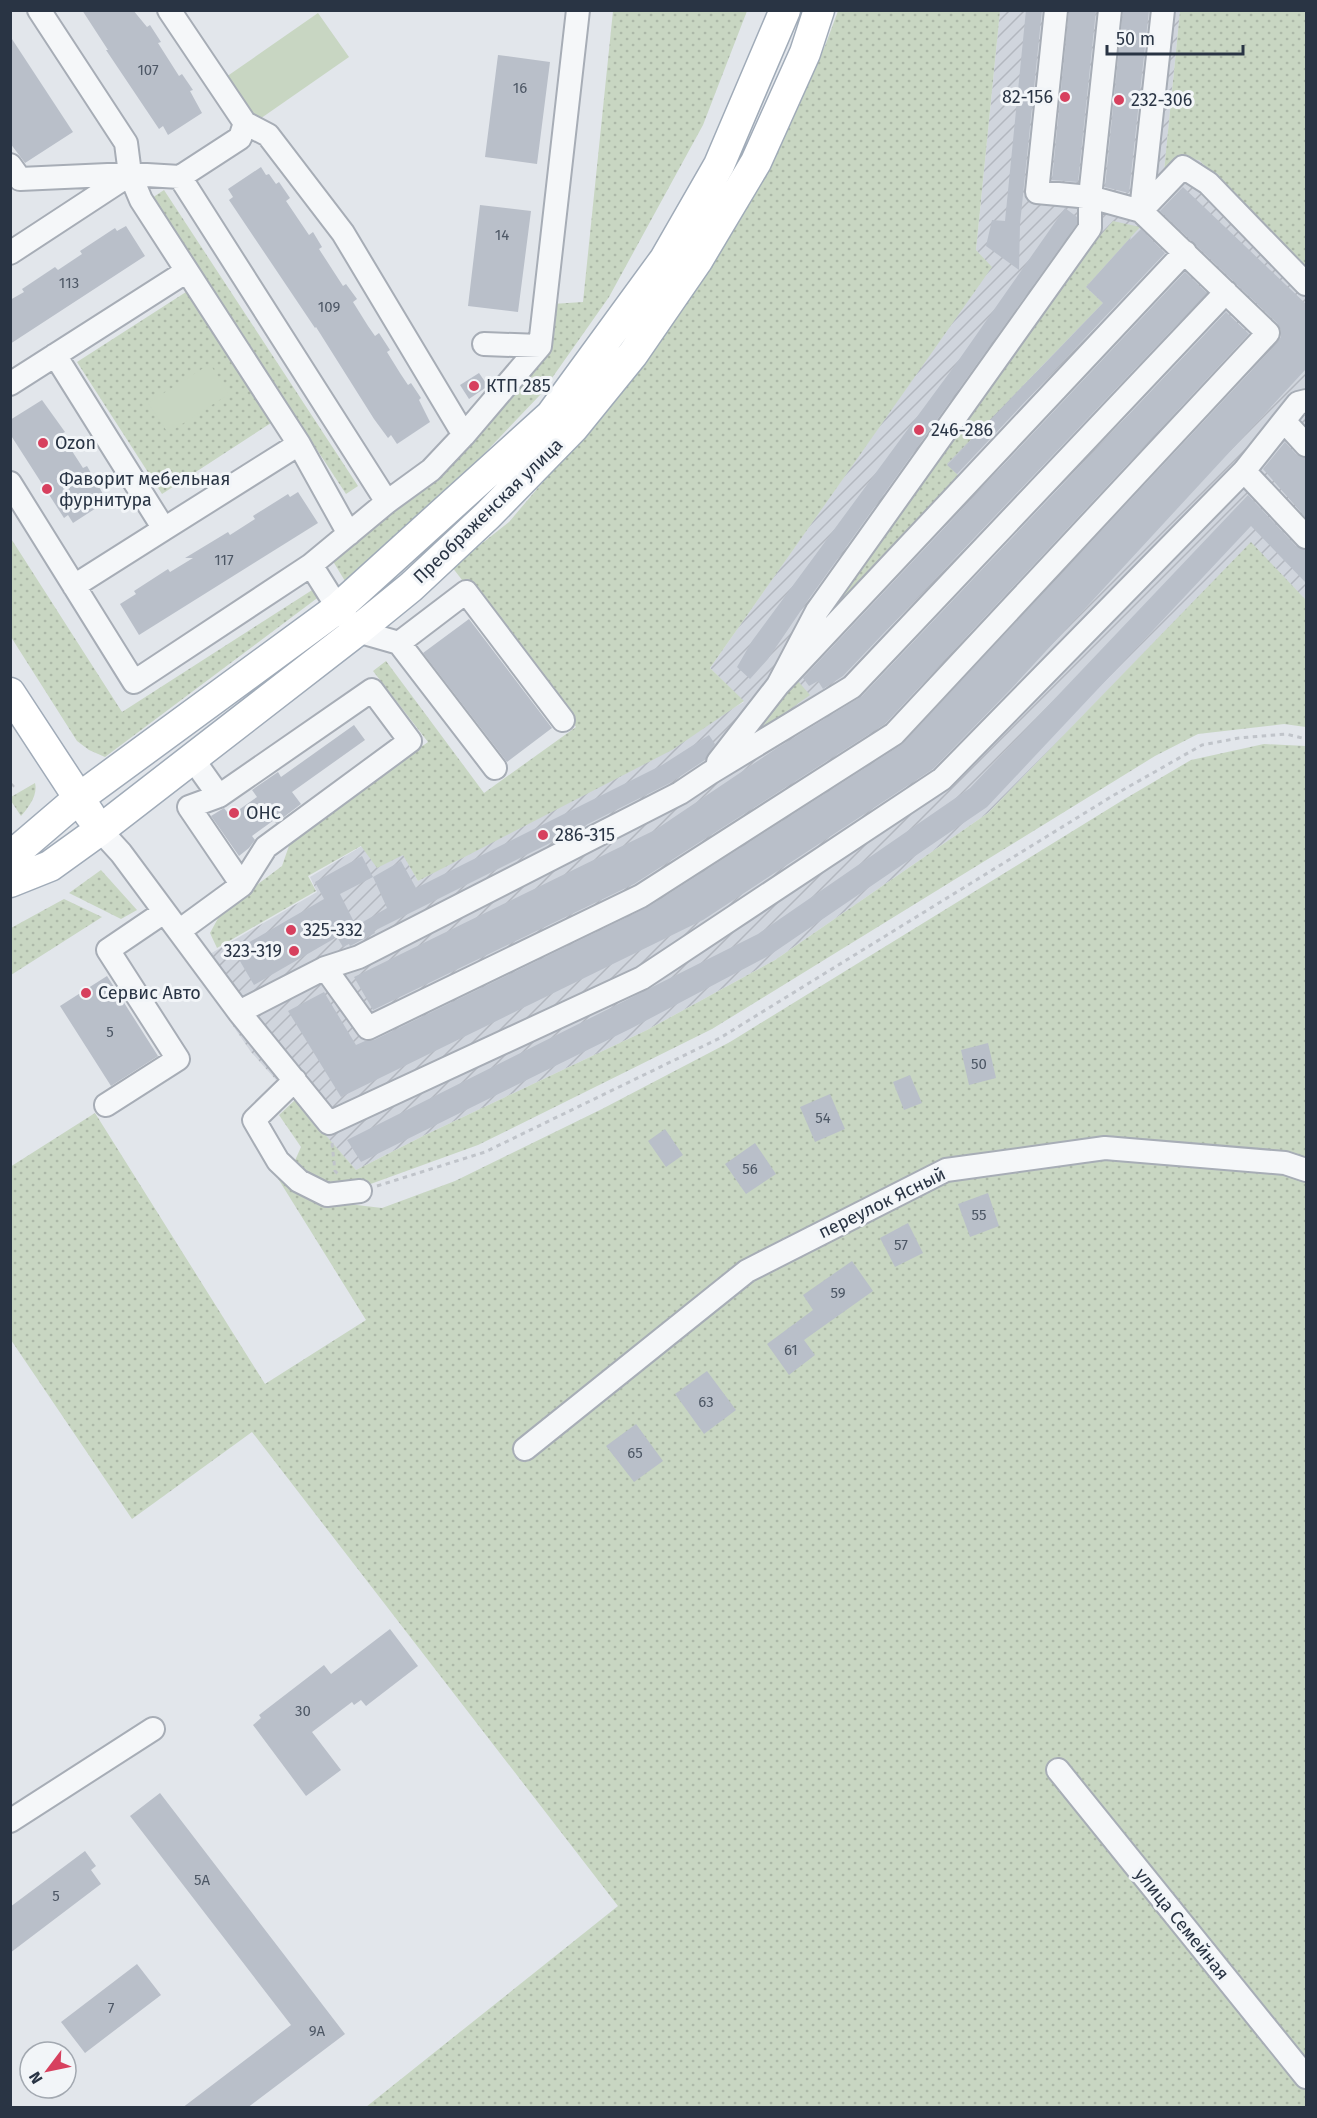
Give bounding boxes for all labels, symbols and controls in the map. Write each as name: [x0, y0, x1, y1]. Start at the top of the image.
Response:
scale bar: [1107, 18, 1244, 56]
text: 50 m: [1116, 28, 1155, 50]
house number: 107: [137, 61, 159, 79]
house number: 16: [513, 79, 527, 97]
place label: 82-156: [1002, 86, 1053, 108]
place label: 232-306: [1131, 89, 1192, 111]
marker: 82-156: [1058, 90, 1072, 104]
marker: 232-306: [1112, 93, 1126, 107]
house number: 14: [495, 226, 509, 244]
house number: 113: [59, 274, 79, 292]
house number: 109: [318, 298, 340, 316]
place label: КТП 285: [486, 375, 551, 397]
marker: КТП 285: [467, 379, 481, 393]
place label: 246-286: [931, 419, 993, 441]
marker: 246-286: [912, 423, 926, 437]
place label: Ozon: [55, 432, 96, 454]
street label: Преображенская улица: [409, 434, 567, 588]
marker: Ozon: [36, 436, 50, 450]
place label: Фаворит мебельная фурнитура: [59, 468, 230, 511]
marker: Фаворит мебельная фурнитура: [40, 482, 54, 496]
house number: 117: [214, 551, 234, 569]
place label: ОНС: [246, 802, 281, 824]
marker: ОНС: [227, 806, 241, 820]
place label: 286-315: [555, 824, 615, 846]
marker: 286-315: [536, 828, 550, 842]
place label: 325-332: [303, 919, 363, 941]
marker: 325-332: [284, 923, 298, 937]
place label: 323-319: [223, 940, 282, 962]
marker: 323-319: [287, 944, 301, 958]
place label: Сервис Авто: [98, 982, 201, 1004]
marker: Сервис Авто: [79, 986, 93, 1000]
house number: 5: [106, 1023, 114, 1041]
house number: 50: [971, 1055, 987, 1073]
house number: 54: [815, 1109, 831, 1127]
house number: 56: [742, 1160, 758, 1178]
street label: переулок Ясный: [815, 1163, 949, 1243]
house number: 55: [972, 1206, 986, 1224]
house number: 57: [894, 1236, 908, 1254]
house number: 59: [830, 1284, 846, 1302]
house number: 61: [784, 1341, 798, 1359]
house number: 63: [698, 1393, 714, 1411]
house number: 65: [627, 1444, 643, 1462]
house number: 30: [295, 1702, 311, 1720]
street label: улица Семейная: [1130, 1864, 1234, 1984]
house number: 5А: [194, 1871, 210, 1889]
house number: 5: [52, 1887, 60, 1905]
house number: 7: [108, 1999, 115, 2017]
house number: 9А: [309, 2022, 326, 2040]
north arrow: [18, 2040, 78, 2100]
text: N: [25, 2068, 47, 2087]

